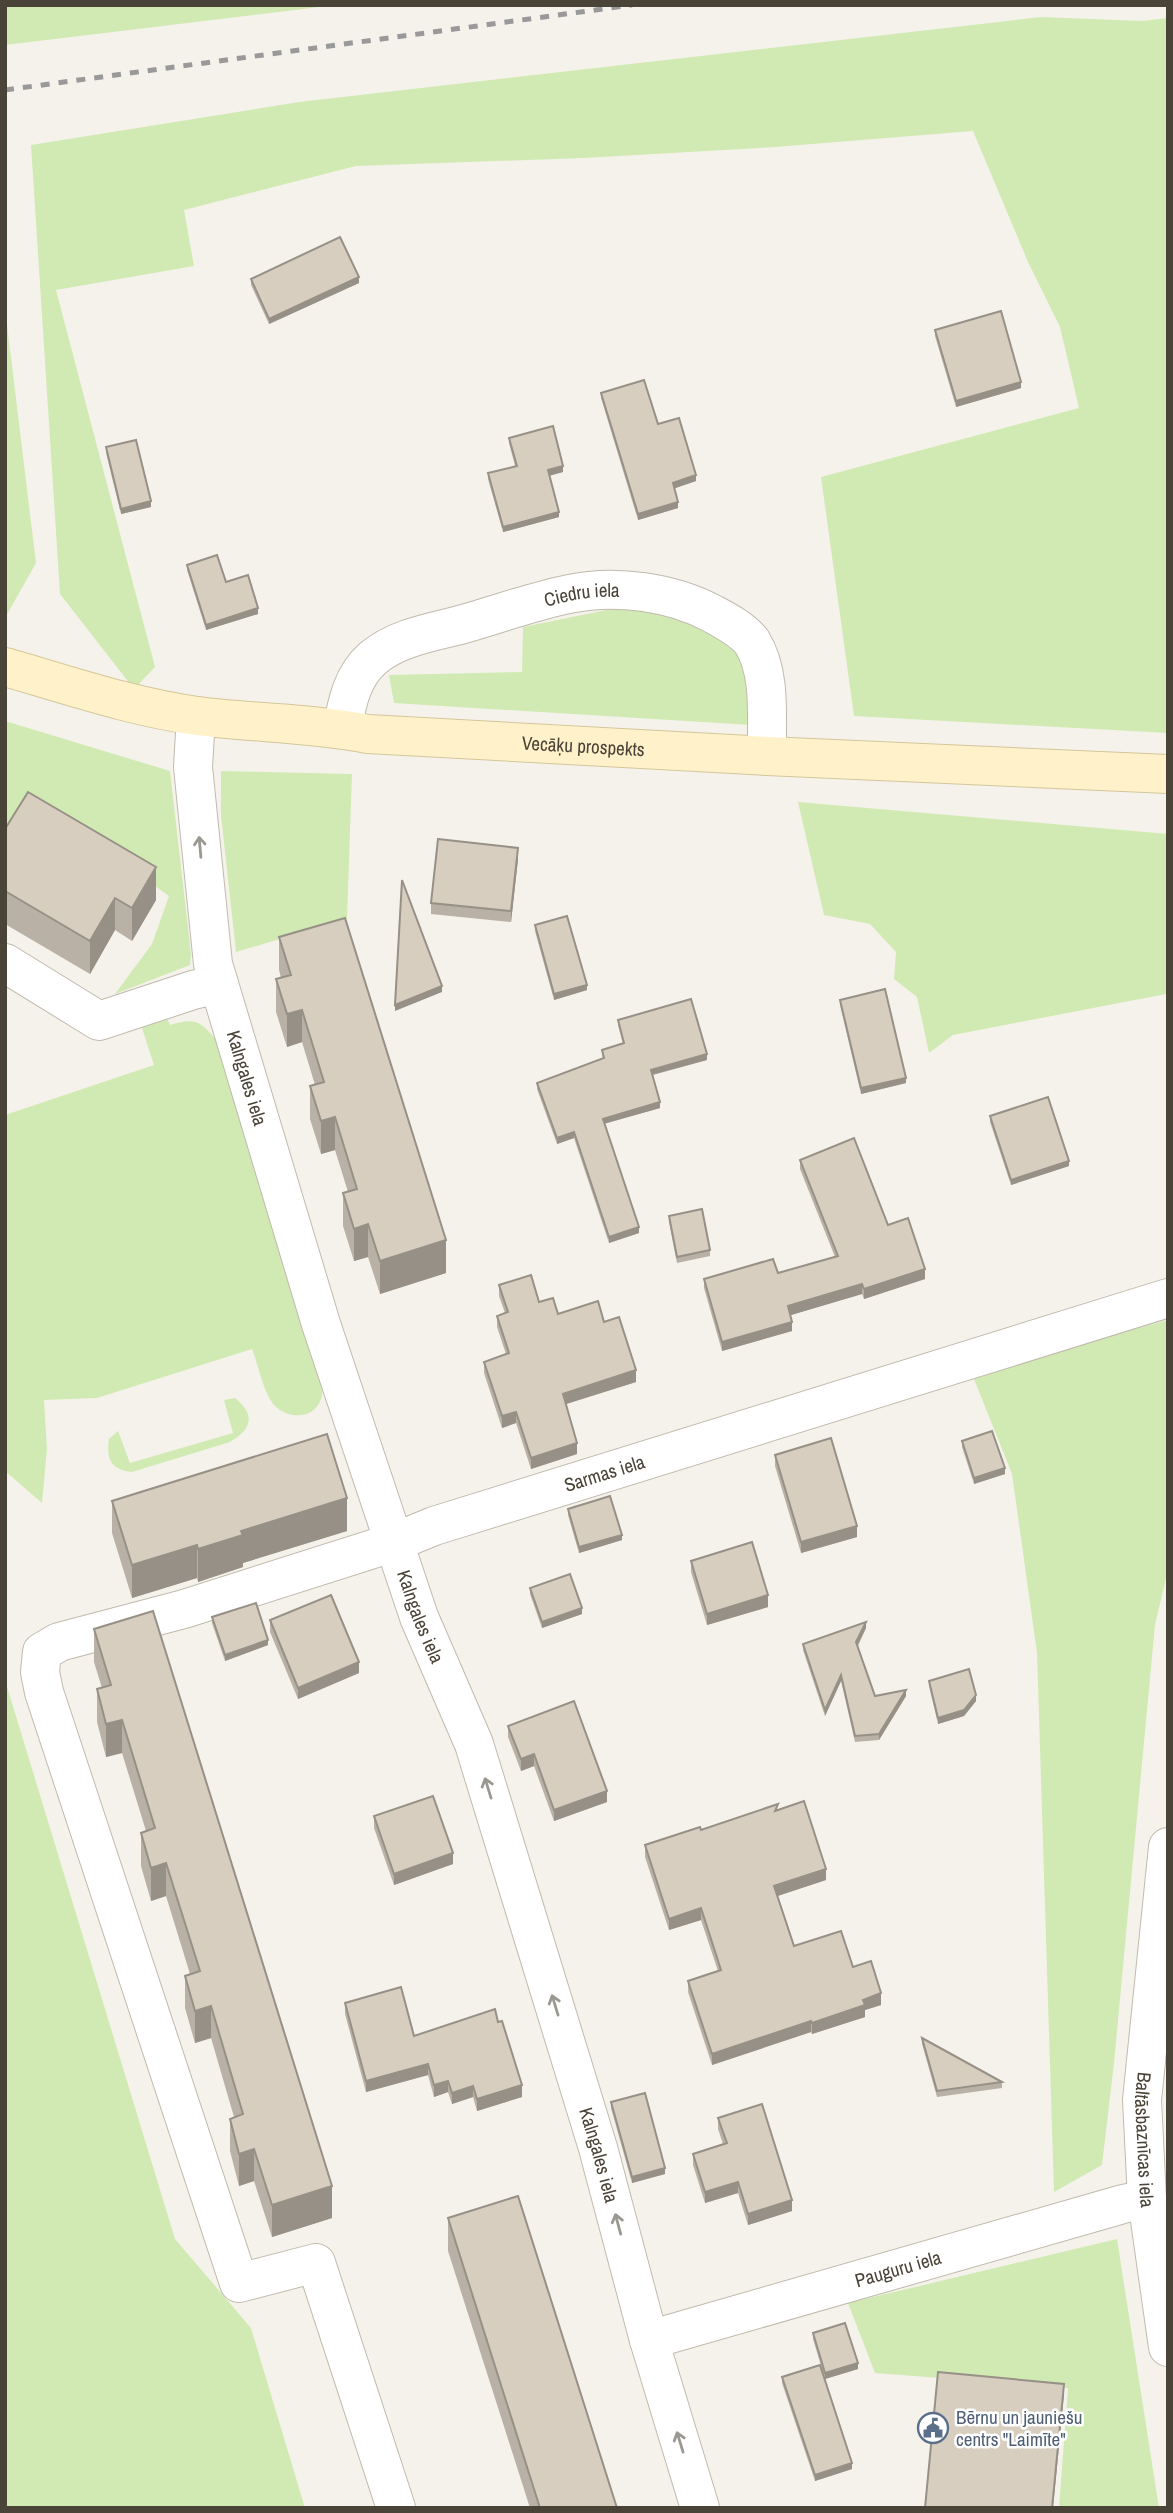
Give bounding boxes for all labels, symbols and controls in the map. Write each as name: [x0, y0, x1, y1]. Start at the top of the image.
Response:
street label: Ciedru iela: [541, 577, 620, 612]
street label: Vecāķu prospekts: [521, 730, 646, 762]
one-way arrow: [193, 836, 206, 859]
street label: Kalngales iela: [221, 1027, 274, 1129]
street label: Sarmas iela: [561, 1448, 648, 1498]
street label: Kalngales iela: [391, 1566, 451, 1668]
one-way arrow: [480, 1777, 493, 1799]
one-way arrow: [547, 1994, 560, 2016]
street label: Baltāsbaznīcas iela: [1129, 2071, 1161, 2209]
street label: Kalngales iela: [573, 2104, 625, 2206]
one-way arrow: [611, 2213, 624, 2236]
street label: Pauguru iela: [852, 2244, 944, 2293]
place label: Bērnu un jauniešu centrs "Laimīte": [956, 2404, 1082, 2452]
public building icon: Bērnu un jauniešu centrs "Laimīte": [916, 2411, 950, 2445]
one-way arrow: [673, 2432, 686, 2454]

